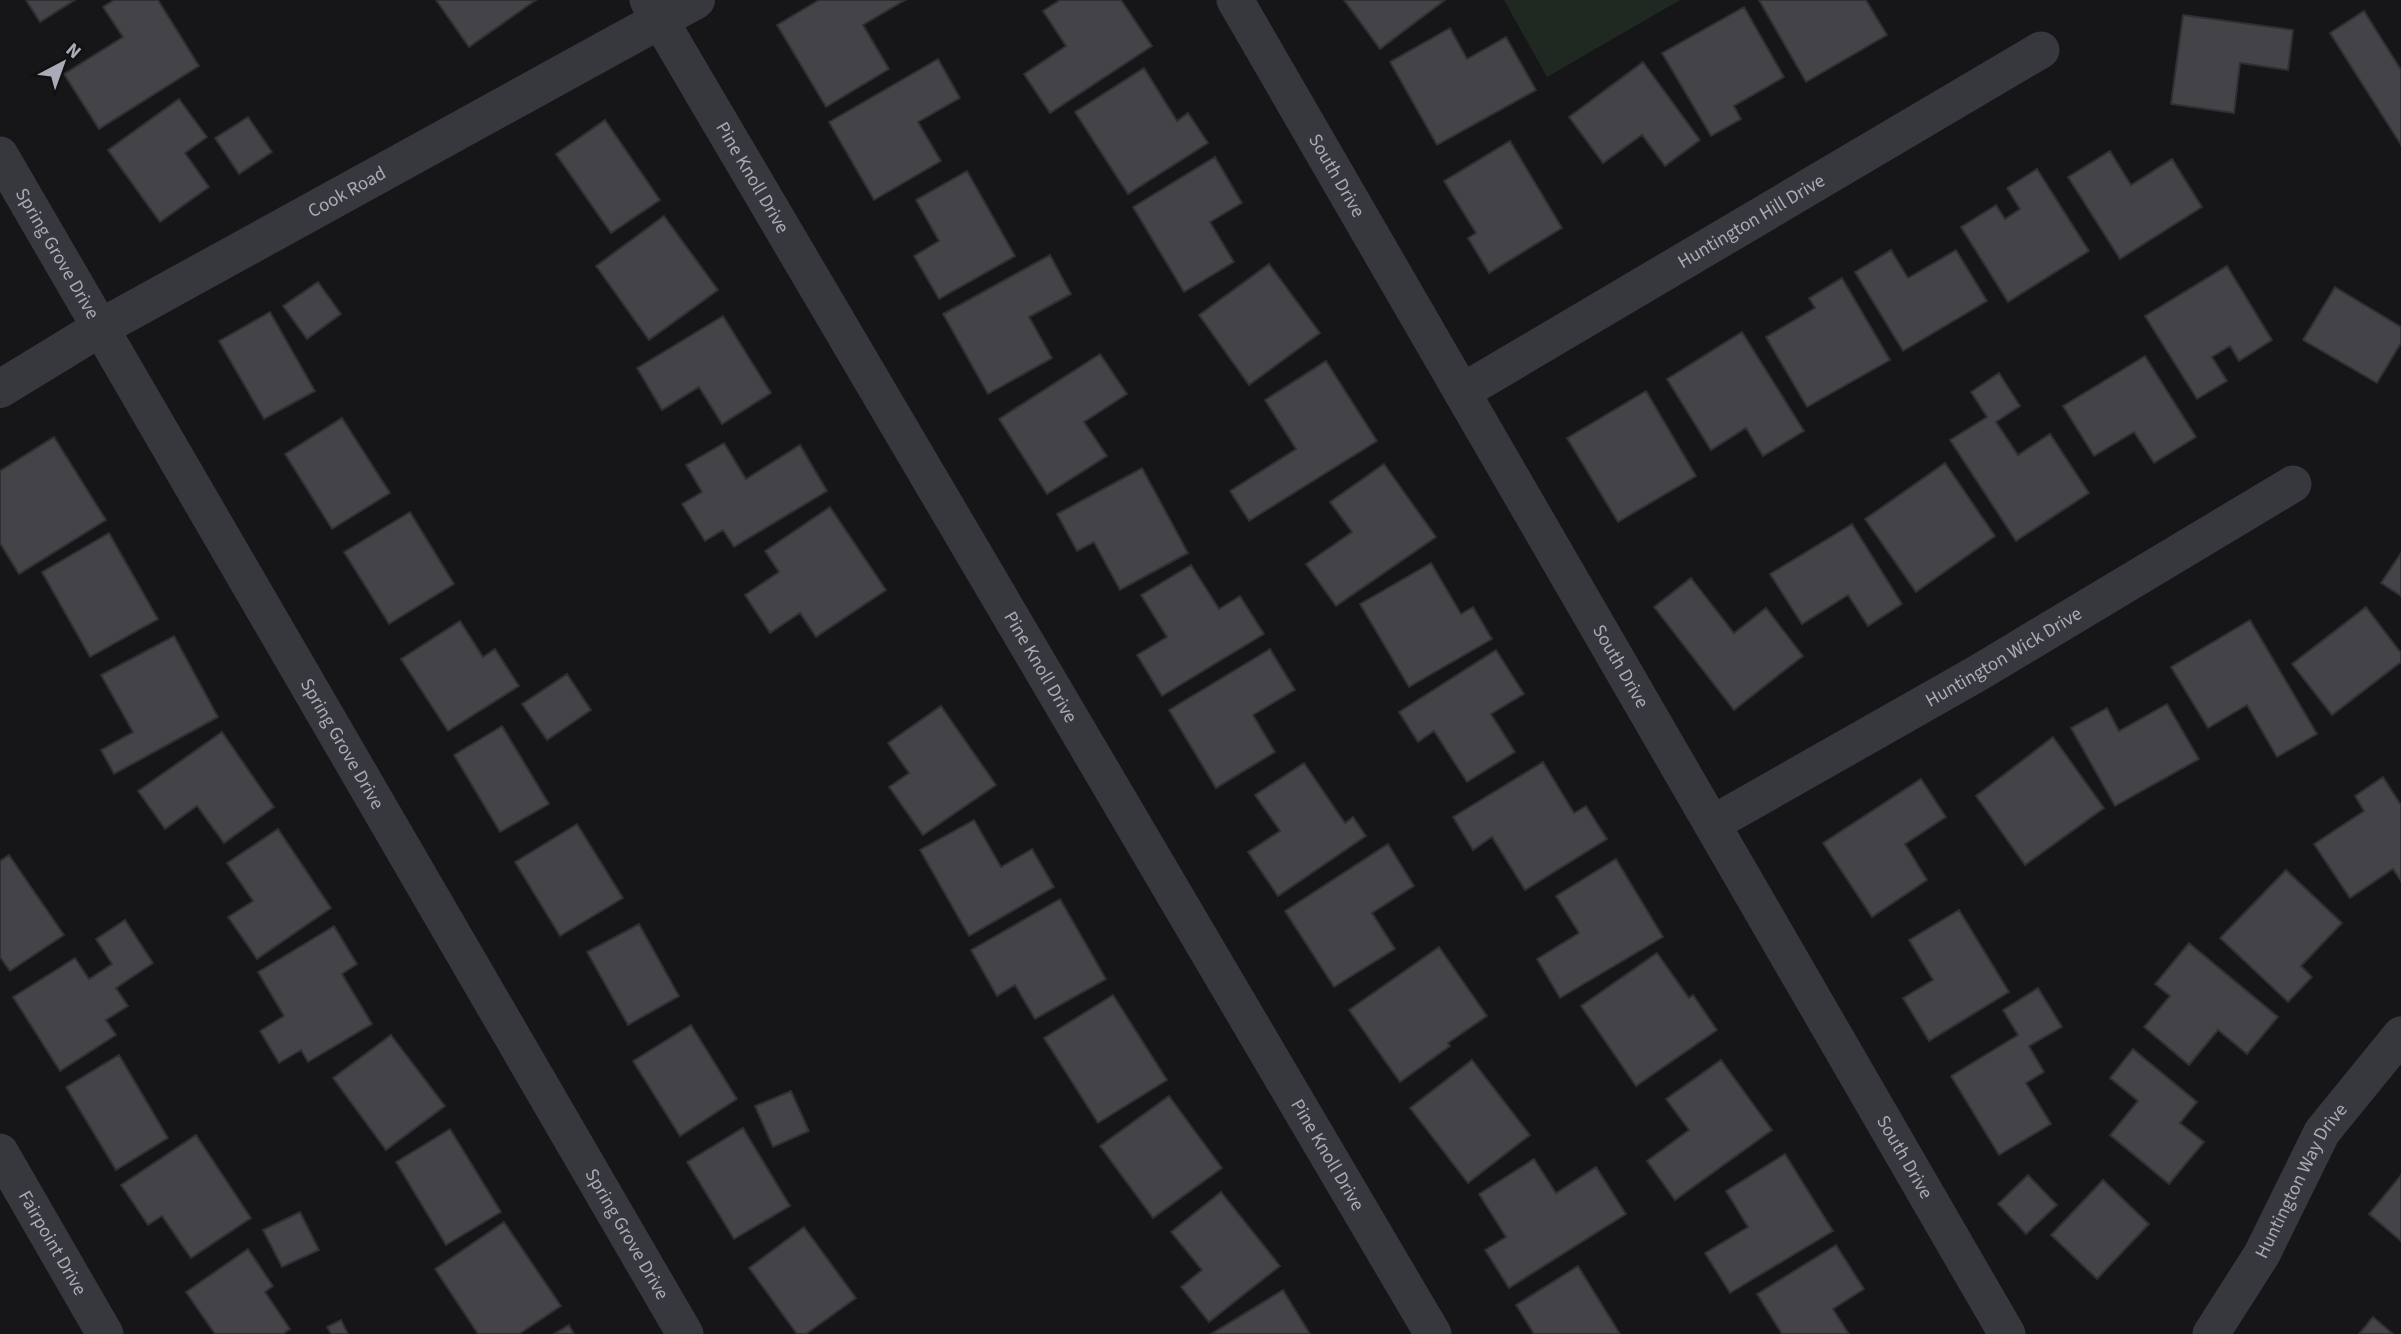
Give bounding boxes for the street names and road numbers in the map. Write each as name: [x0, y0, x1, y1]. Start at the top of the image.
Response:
street label: Pine Knoll Drive: [709, 117, 796, 239]
street label: South Drive: [1302, 129, 1372, 223]
street label: Cook Road: [303, 160, 391, 225]
street label: Huntington Hill Drive: [1673, 167, 1830, 275]
street label: Spring Grove Drive: [9, 183, 106, 324]
street label: Huntington Wick Drive: [1920, 600, 2087, 714]
street label: Pine Knoll Drive: [997, 606, 1084, 728]
street label: South Drive: [1586, 620, 1656, 713]
street label: Spring Grove Drive: [293, 673, 391, 814]
street label: Pine Knoll Drive: [1284, 1094, 1371, 1216]
street label: Huntington Way Drive: [2248, 1097, 2354, 1263]
street label: South Drive: [1870, 1110, 1940, 1204]
street label: Spring Grove Drive: [578, 1164, 676, 1305]
street label: Fairpoint Drive: [12, 1186, 93, 1300]

